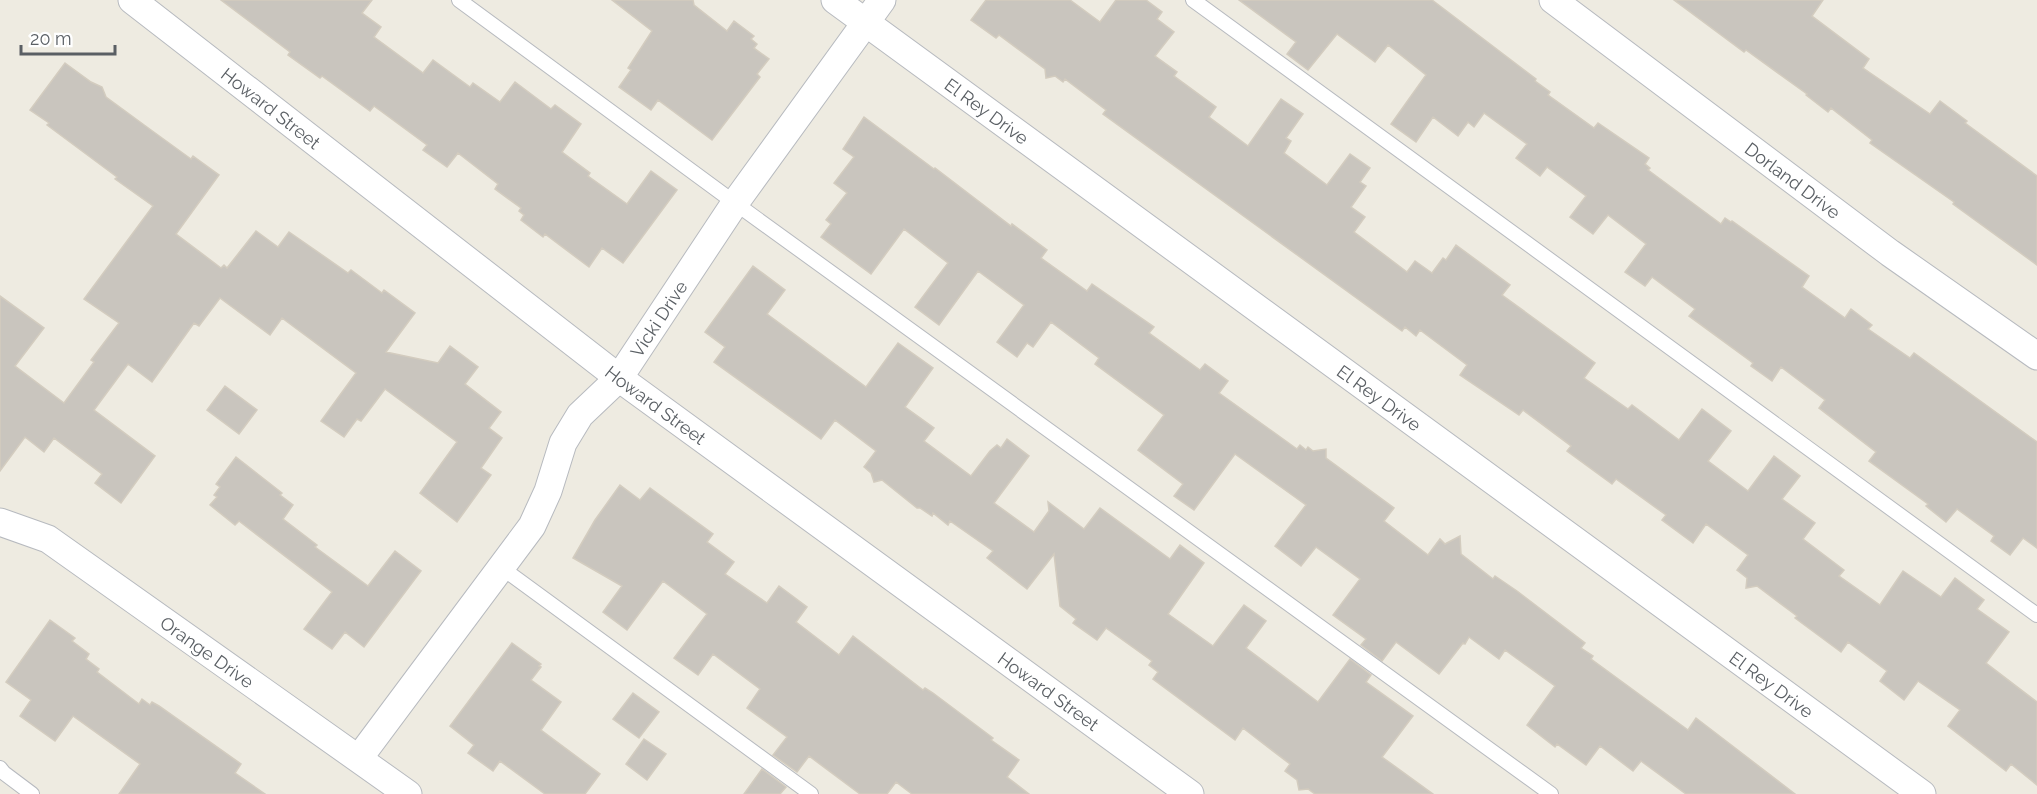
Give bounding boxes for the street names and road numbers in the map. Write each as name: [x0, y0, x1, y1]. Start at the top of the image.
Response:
street label: Howard Street: [217, 63, 325, 153]
street label: El Rey Drive: [941, 73, 1033, 149]
street label: Dorland Drive: [1741, 138, 1845, 223]
street label: Vicki Drive: [626, 276, 691, 361]
street label: El Rey Drive: [1333, 360, 1426, 435]
street label: Howard Street: [601, 361, 710, 448]
street label: Orange Drive: [156, 612, 258, 692]
street label: Howard Street: [994, 647, 1103, 735]
street label: El Rey Drive: [1726, 647, 1818, 722]

